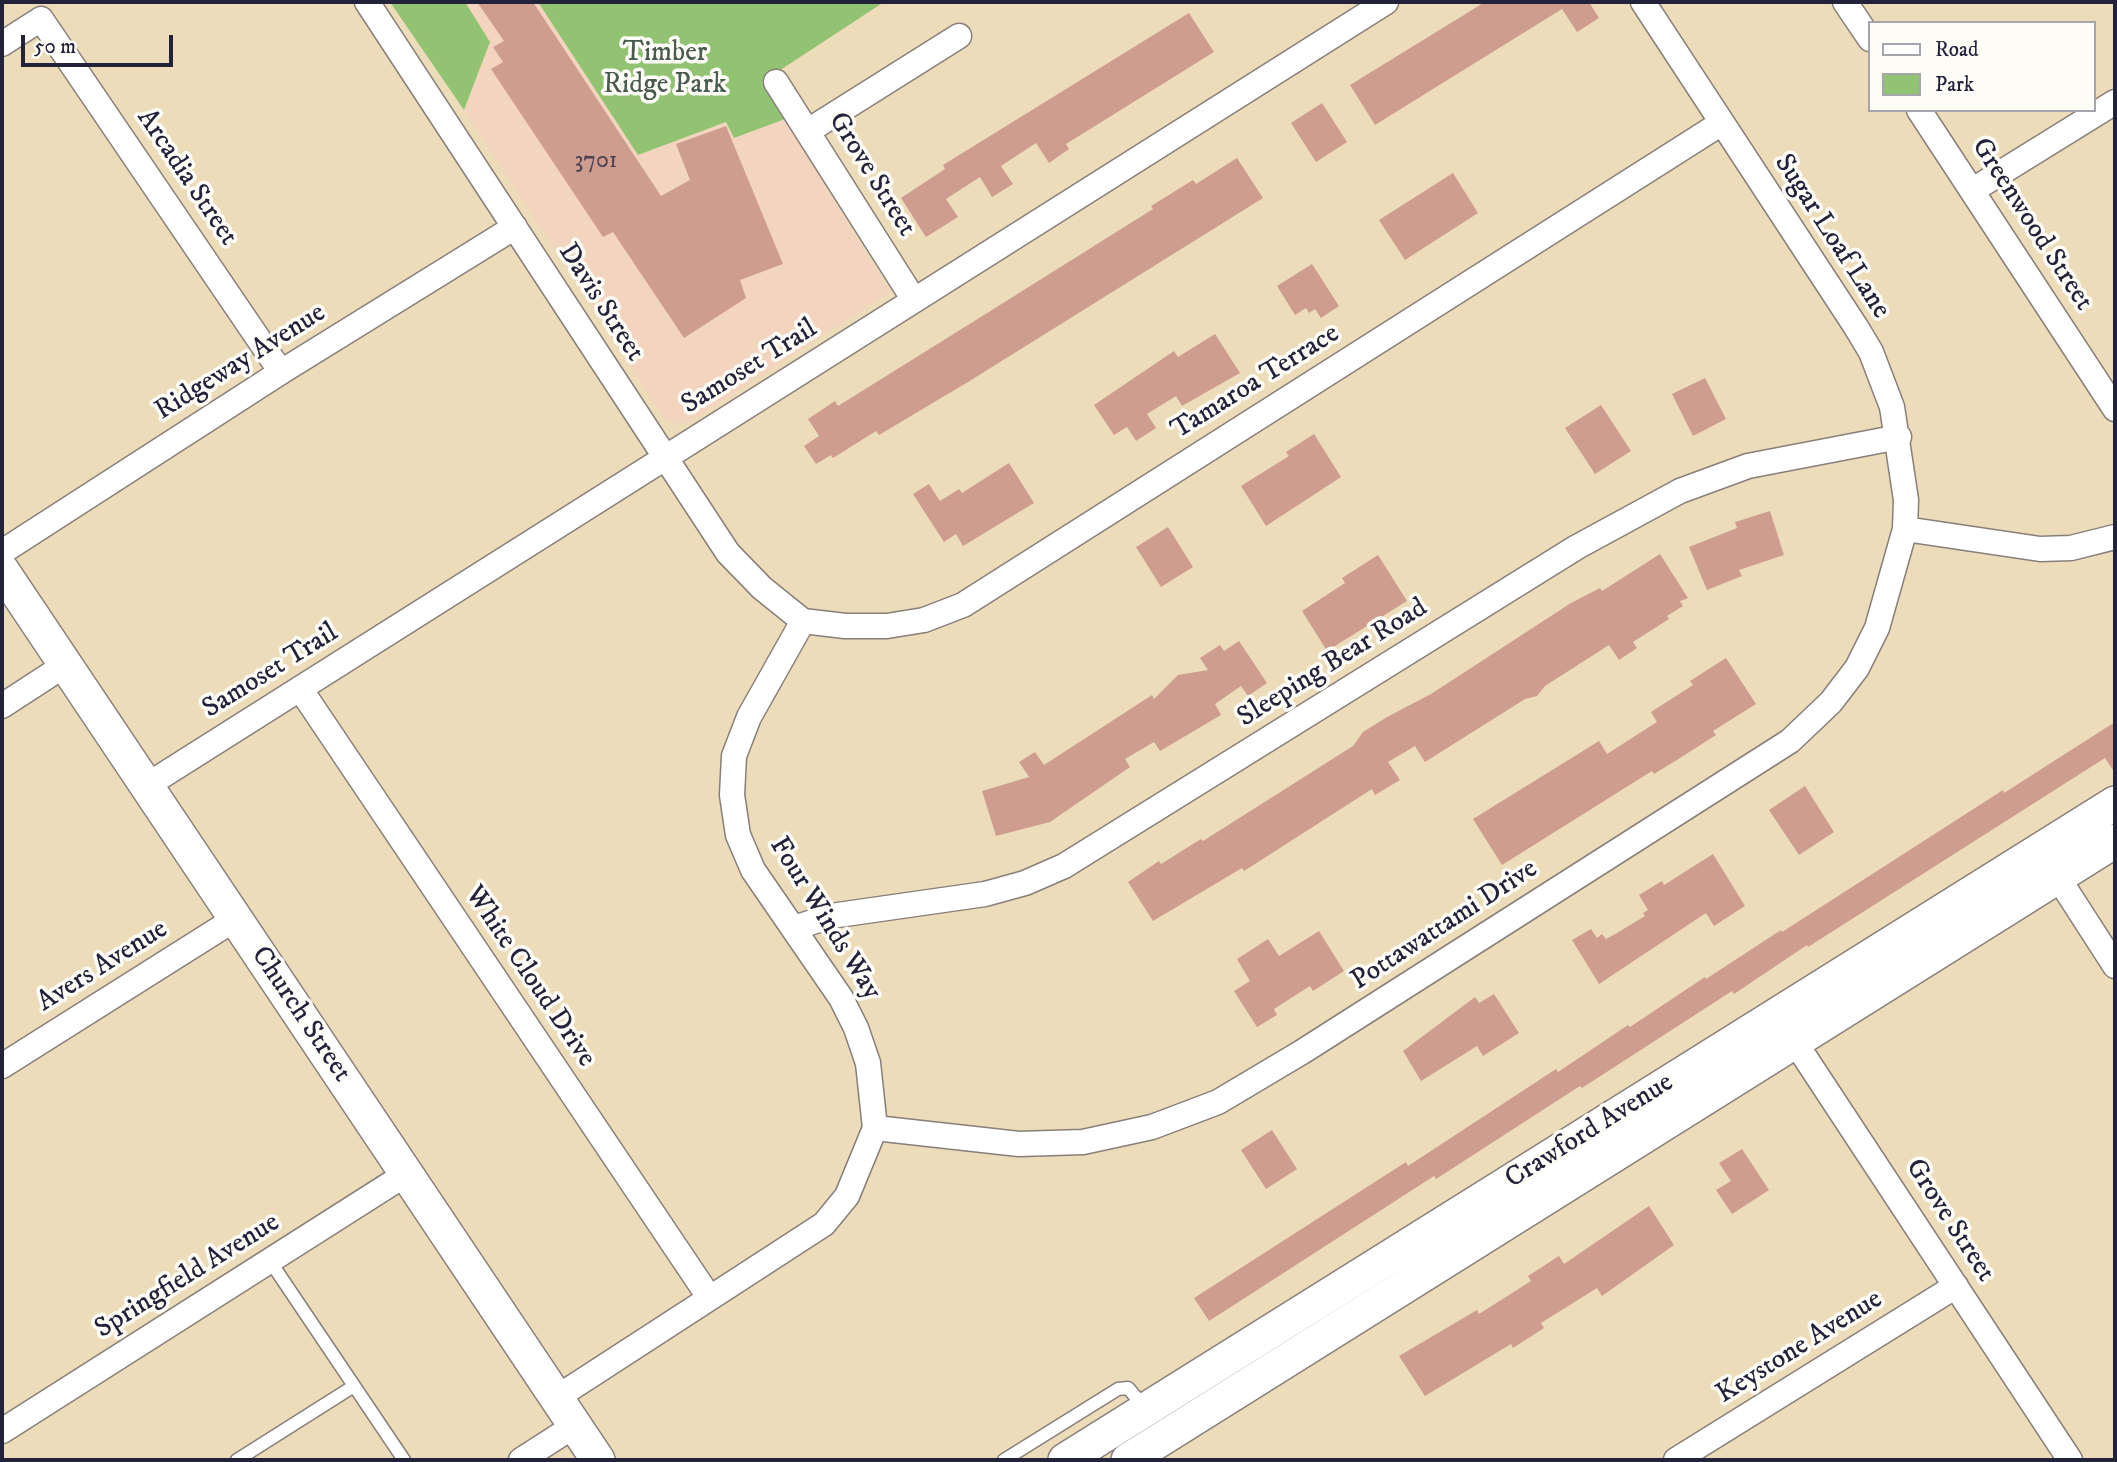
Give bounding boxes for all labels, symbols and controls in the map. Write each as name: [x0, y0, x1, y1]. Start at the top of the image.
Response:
scale bar: [24, 21, 177, 65]
legend: [1868, 21, 2096, 112]
text: 50 m: [34, 34, 76, 60]
park label: Timber Ridge Park: [603, 37, 727, 103]
text: Road: [1935, 37, 1979, 63]
text: Park: [1935, 72, 1974, 98]
street label: Arcadia Street: [128, 103, 244, 253]
street label: Grove Street: [820, 107, 922, 243]
street label: Greenwood Street: [1963, 132, 2099, 318]
house number: 3701: [574, 148, 618, 176]
street label: Sugar Loaf Lane: [1765, 149, 1897, 325]
street label: Davis Street: [549, 238, 651, 368]
street label: Ridgeway Avenue: [150, 297, 332, 429]
street label: Samoset Trail: [676, 313, 824, 423]
street label: Tamaroa Terrace: [1166, 318, 1346, 448]
street label: Sleeping Bear Road: [1232, 592, 1434, 736]
street label: Samoset Trail: [197, 617, 345, 727]
street label: Four Winds Way: [761, 831, 887, 1007]
street label: Pottawattami Drive: [1346, 853, 1544, 999]
street label: White Cloud Drive: [456, 880, 602, 1074]
street label: Avers Avenue: [31, 914, 175, 1020]
street label: Church Street: [242, 941, 358, 1089]
street label: Crawford Avenue: [1500, 1067, 1680, 1197]
street label: Grove Street: [1897, 1153, 2001, 1289]
street label: Springfield Avenue: [90, 1207, 286, 1347]
street label: Keystone Avenue: [1711, 1284, 1889, 1412]

